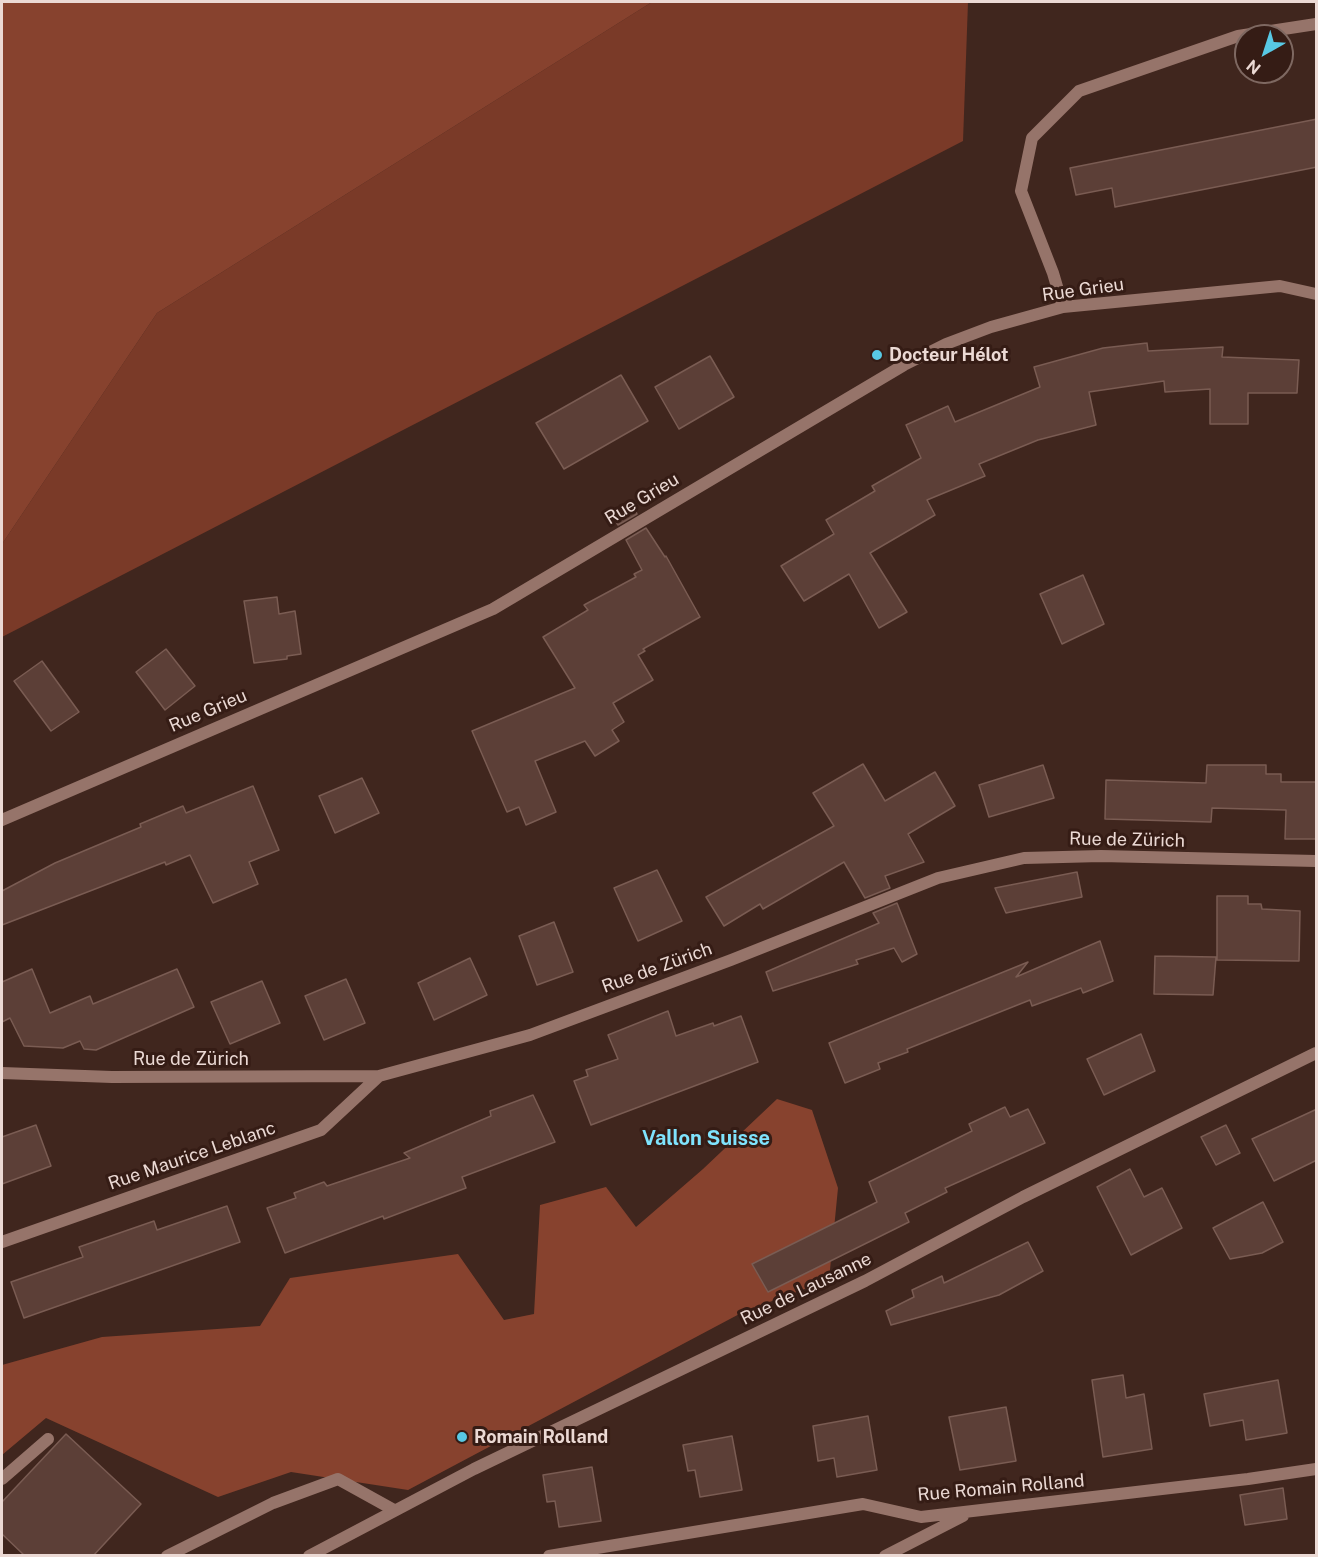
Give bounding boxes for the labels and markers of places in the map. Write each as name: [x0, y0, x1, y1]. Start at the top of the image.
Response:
place label: Docteur Hélot: [889, 344, 1009, 366]
marker: Docteur Hélot: [870, 348, 884, 362]
place label: Romain Rolland: [474, 1426, 608, 1448]
marker: Romain Rolland: [455, 1430, 469, 1444]

